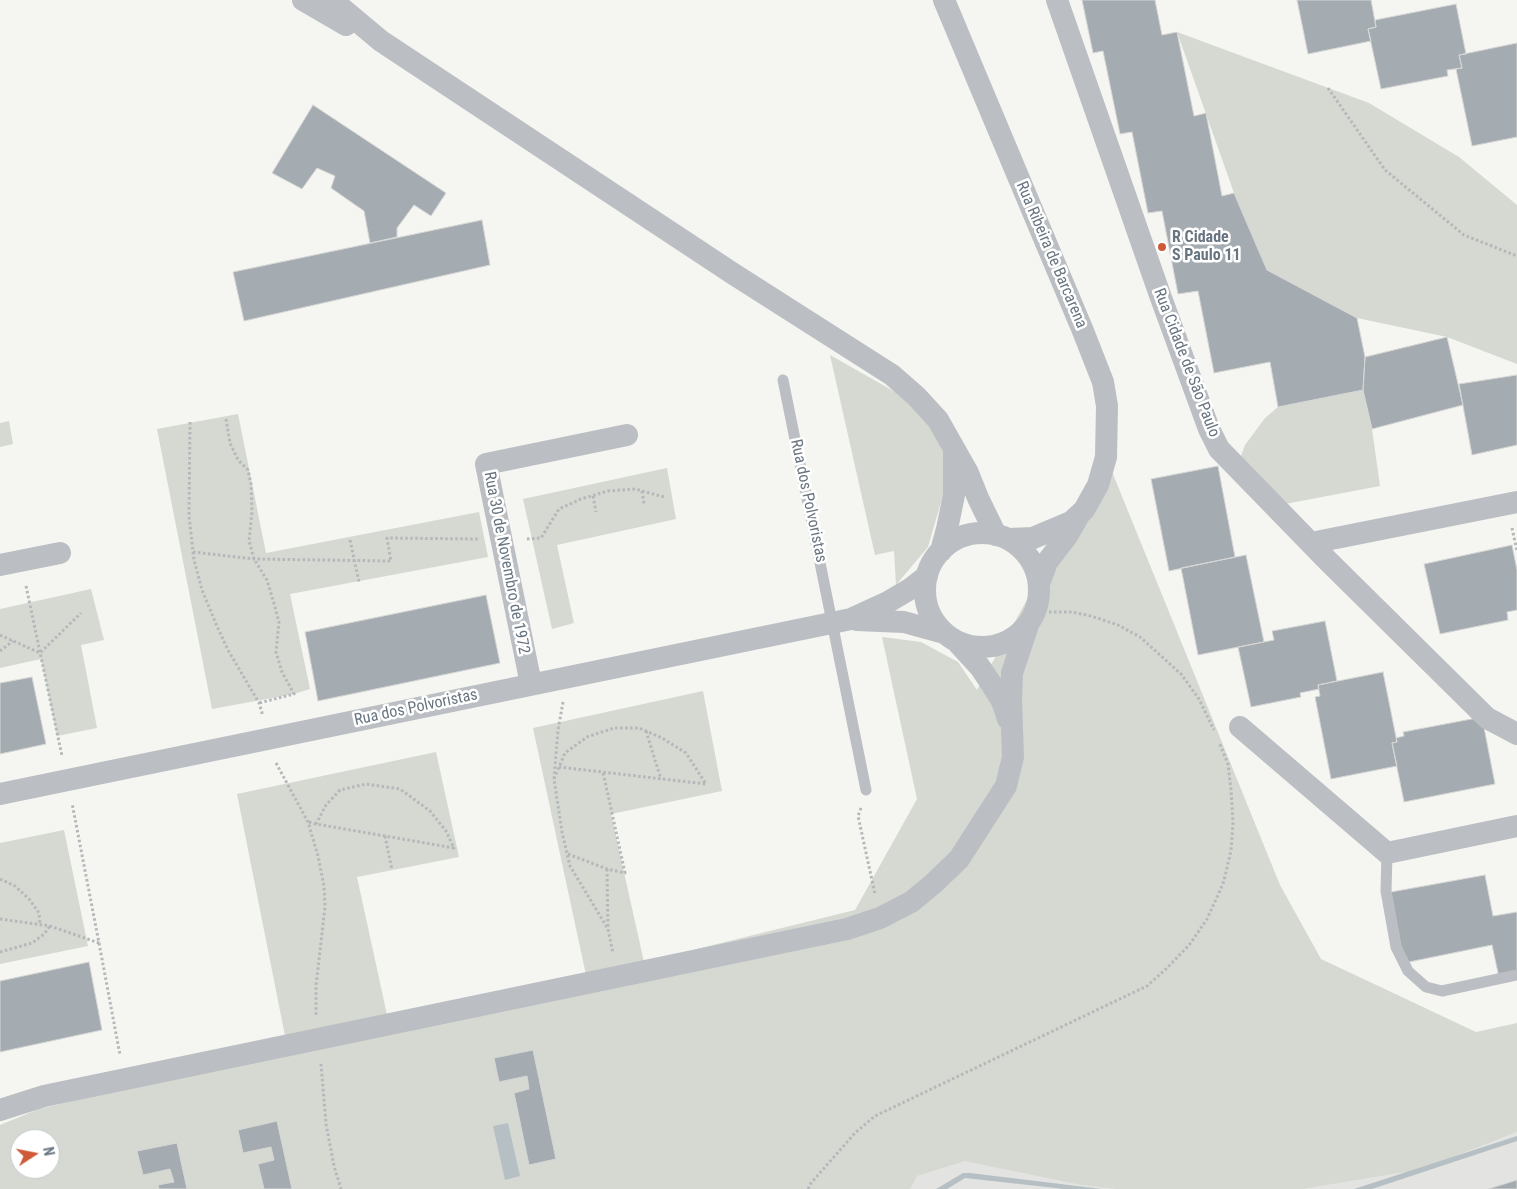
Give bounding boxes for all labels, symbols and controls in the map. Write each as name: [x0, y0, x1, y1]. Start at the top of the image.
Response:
street label: Rua Ribeira de Barcarena: [1011, 179, 1091, 331]
place label: R Cidade S Paulo 11: [1172, 228, 1241, 266]
marker: R Cidade S Paulo 11: [1156, 241, 1168, 253]
street label: Rua Cidade de São Paulo: [1149, 286, 1223, 440]
street label: Rua dos Polvoristas: [786, 438, 830, 564]
street label: Rua 30 de Novembro de 1972: [479, 470, 533, 656]
street label: Rua dos Polvoristas: [353, 686, 479, 730]
north arrow: [10, 1129, 60, 1179]
text: N: [40, 1146, 57, 1157]

